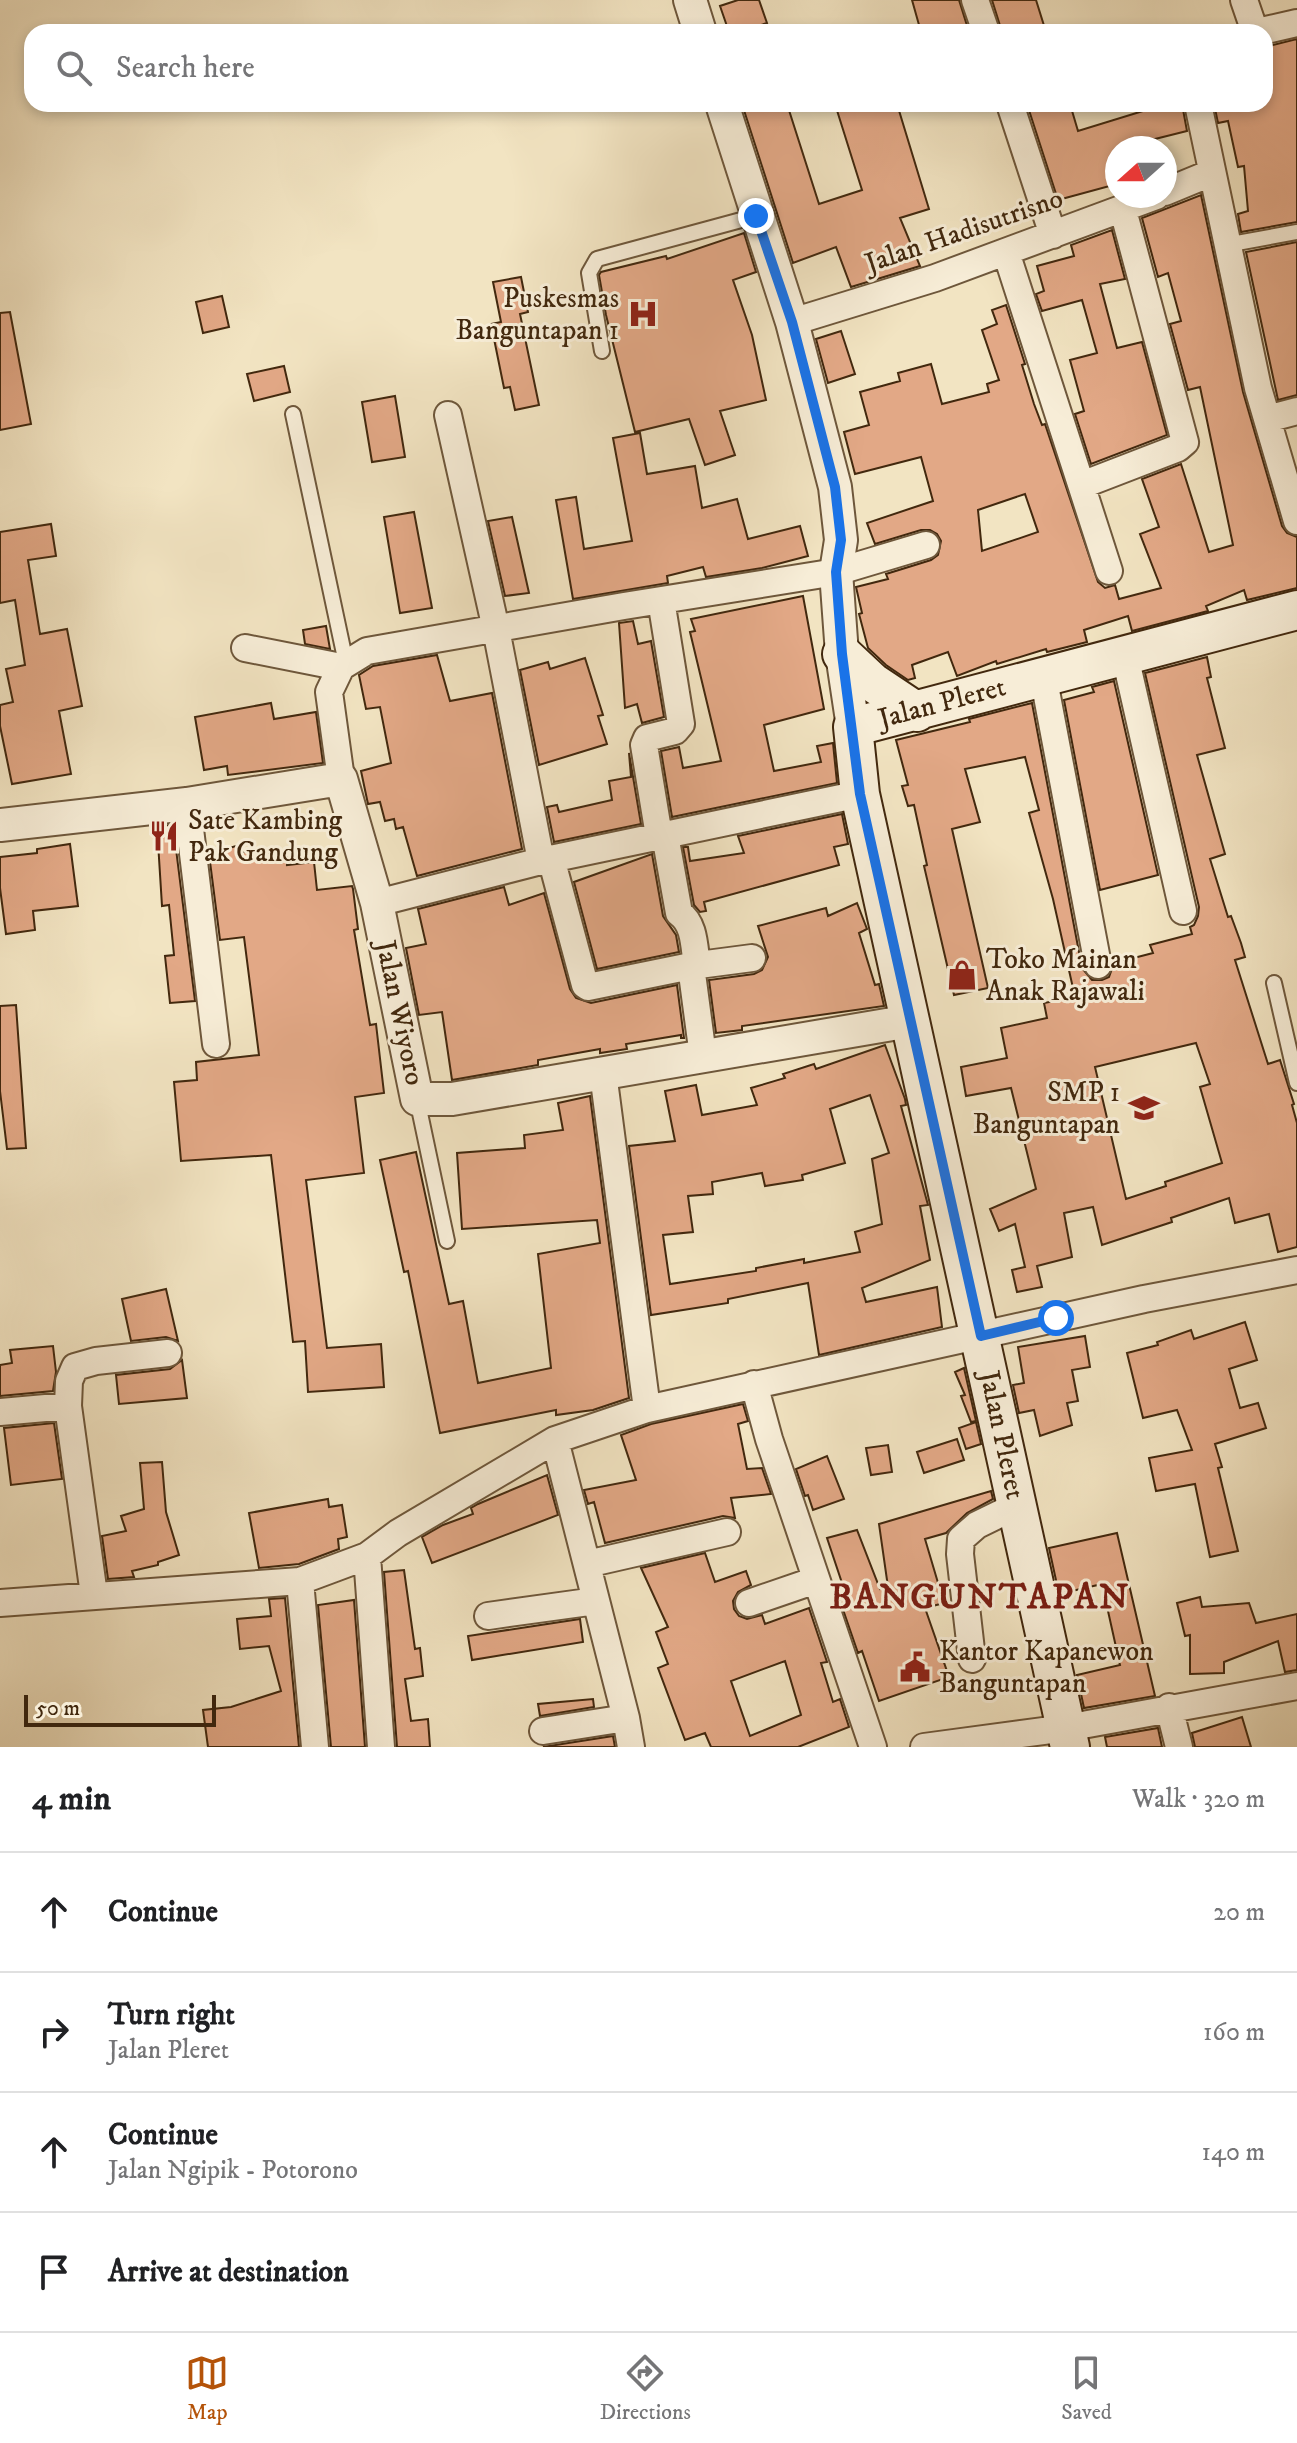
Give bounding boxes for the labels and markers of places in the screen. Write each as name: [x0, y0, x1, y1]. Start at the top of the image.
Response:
place label: Puskesmas Banguntapan 1: [455, 281, 619, 348]
hospital icon: Puskesmas Banguntapan 1: [626, 297, 660, 331]
place label: Sate Kambing Pak Gandung: [188, 803, 343, 870]
restaurant icon: Sate Kambing Pak Gandung: [147, 819, 181, 853]
place label: Toko Mainan Anak Rajawali: [986, 942, 1145, 1009]
shop icon: Toko Mainan Anak Rajawali: [945, 958, 979, 992]
place label: SMP 1 Banguntapan: [973, 1075, 1120, 1142]
school or university icon: SMP 1 Banguntapan: [1127, 1091, 1161, 1125]
place label: Kantor Kapanewon Banguntapan: [939, 1634, 1154, 1701]
public building icon: Kantor Kapanewon Banguntapan: [898, 1650, 932, 1684]

